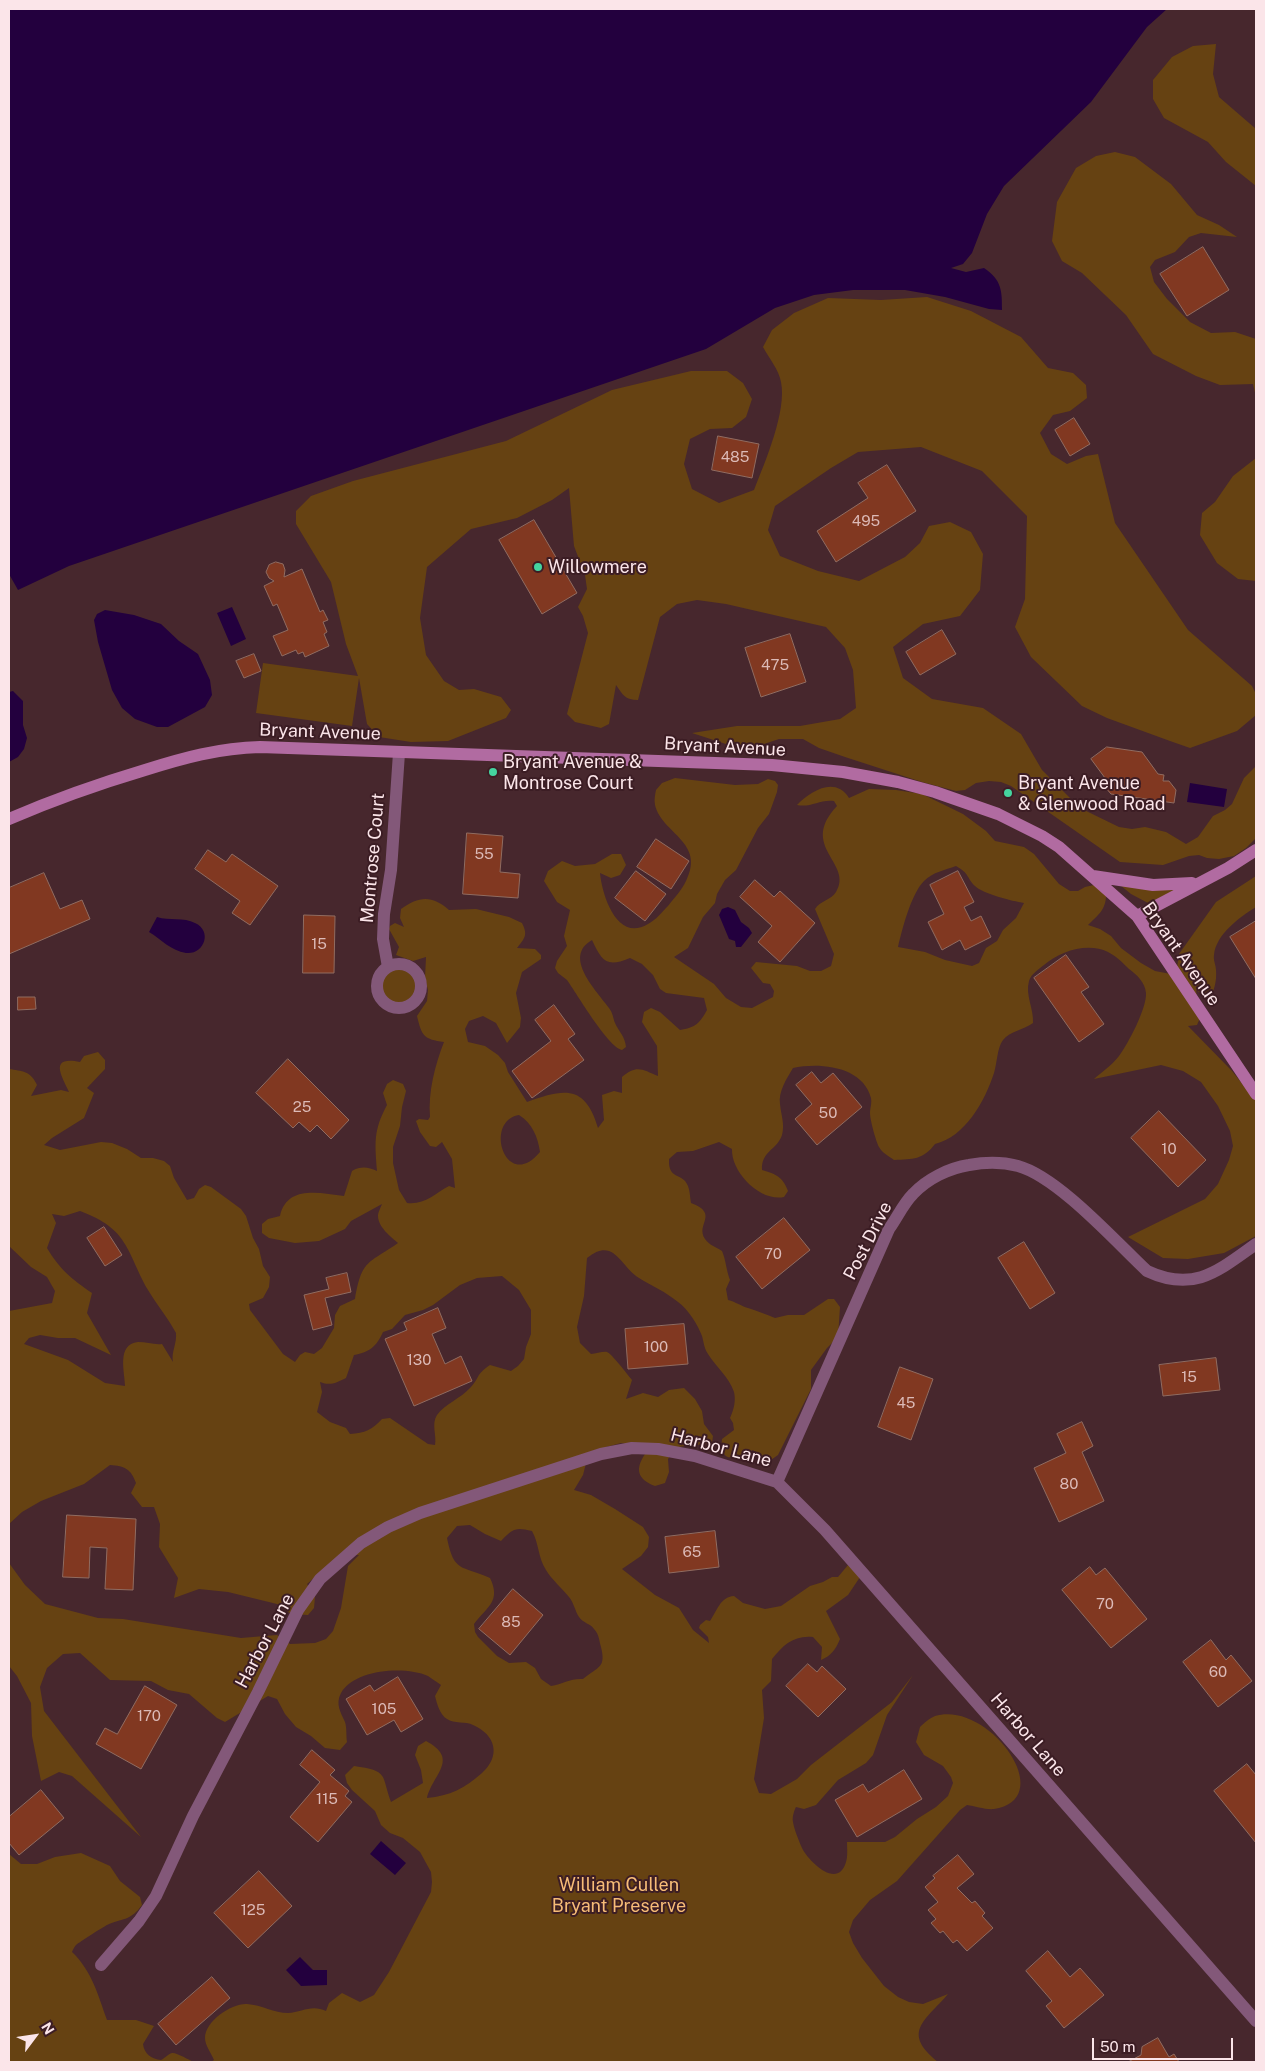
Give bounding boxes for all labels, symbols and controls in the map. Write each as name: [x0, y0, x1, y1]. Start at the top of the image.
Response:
house number: 485: [721, 448, 749, 466]
house number: 495: [852, 512, 880, 530]
place label: Willowmere: [548, 556, 647, 578]
marker: Willowmere: [532, 561, 544, 573]
house number: 475: [761, 656, 789, 674]
street label: Bryant Avenue: [259, 719, 381, 745]
street label: Bryant Avenue: [664, 733, 786, 761]
place label: Bryant Avenue & Montrose Court: [503, 751, 642, 794]
marker: Bryant Avenue & Montrose Court: [487, 766, 499, 778]
place label: Bryant Avenue & Glenwood Road: [1018, 772, 1166, 814]
marker: Bryant Avenue & Glenwood Road: [1002, 787, 1014, 799]
street label: Montrose Court: [357, 792, 389, 924]
house number: 55: [474, 845, 494, 863]
street label: Bryant Avenue: [1137, 898, 1225, 1010]
house number: 15: [311, 935, 327, 953]
house number: 25: [293, 1098, 311, 1116]
house number: 50: [819, 1104, 837, 1122]
house number: 10: [1161, 1140, 1177, 1158]
street label: Post Drive: [839, 1198, 897, 1284]
house number: 70: [764, 1245, 782, 1263]
house number: 100: [644, 1338, 668, 1356]
house number: 130: [407, 1351, 431, 1369]
house number: 15: [1181, 1368, 1197, 1386]
house number: 45: [897, 1394, 915, 1412]
street label: Harbor Lane: [668, 1424, 774, 1472]
house number: 80: [1060, 1475, 1078, 1493]
house number: 65: [683, 1543, 701, 1561]
street label: Harbor Lane: [231, 1590, 299, 1692]
house number: 70: [1096, 1595, 1114, 1613]
house number: 85: [501, 1613, 521, 1631]
house number: 60: [1209, 1663, 1227, 1681]
street label: Harbor Lane: [986, 1689, 1070, 1781]
house number: 105: [372, 1700, 396, 1718]
house number: 170: [137, 1707, 161, 1725]
house number: 115: [316, 1790, 338, 1808]
park label: William Cullen Bryant Preserve: [552, 1874, 686, 1916]
house number: 125: [241, 1901, 265, 1919]
north arrow: [10, 2011, 60, 2061]
text: N: [38, 2019, 58, 2037]
scale bar: [1095, 2028, 1236, 2060]
text: 50 m: [1100, 2038, 1135, 2055]

